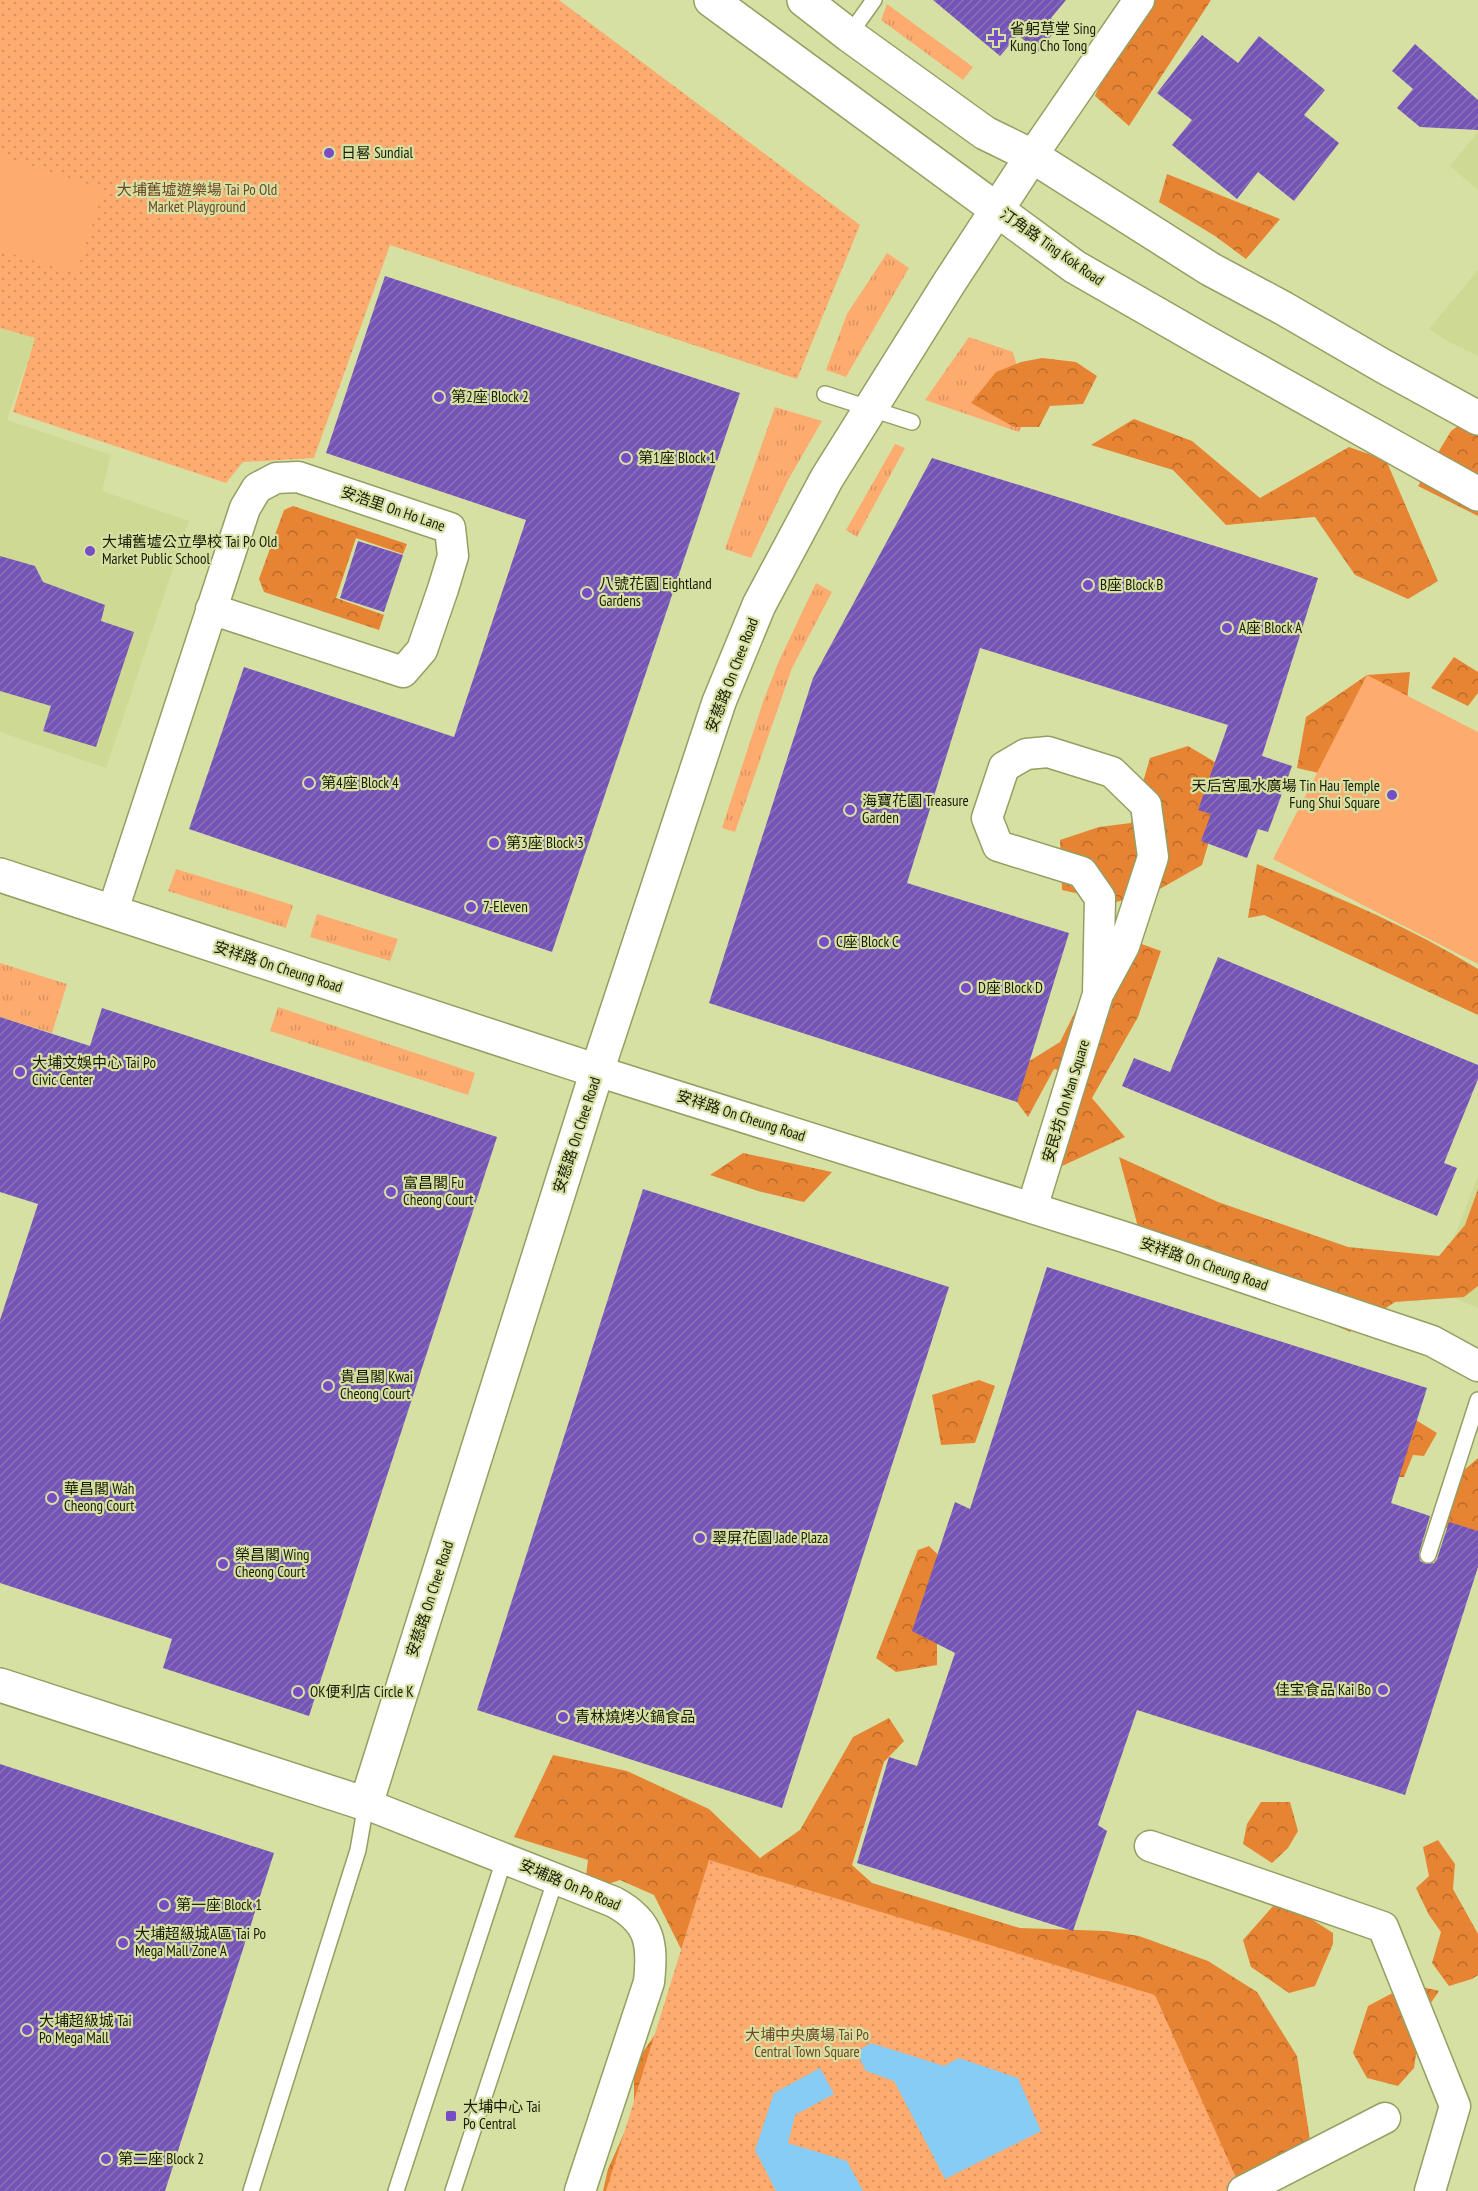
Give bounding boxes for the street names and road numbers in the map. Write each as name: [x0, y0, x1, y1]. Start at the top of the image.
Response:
street label: 汀角路 Ting Kok Road: [997, 204, 1108, 289]
street label: 安浩里 On Ho Lane: [339, 482, 448, 535]
street label: 安慈路 On Chee Road: [701, 615, 762, 735]
street label: 安祥路 On Cheung Road: [211, 937, 345, 996]
street label: 安民坊 On Man Square: [1038, 1037, 1093, 1164]
street label: 安慈路 On Chee Road: [549, 1075, 604, 1195]
street label: 安祥路 On Cheung Road: [674, 1086, 808, 1145]
street label: 安祥路 On Cheung Road: [1138, 1233, 1271, 1294]
street label: 安慈路 On Chee Road: [402, 1539, 457, 1659]
street label: 安埔路 On Po Road: [517, 1855, 624, 1914]

